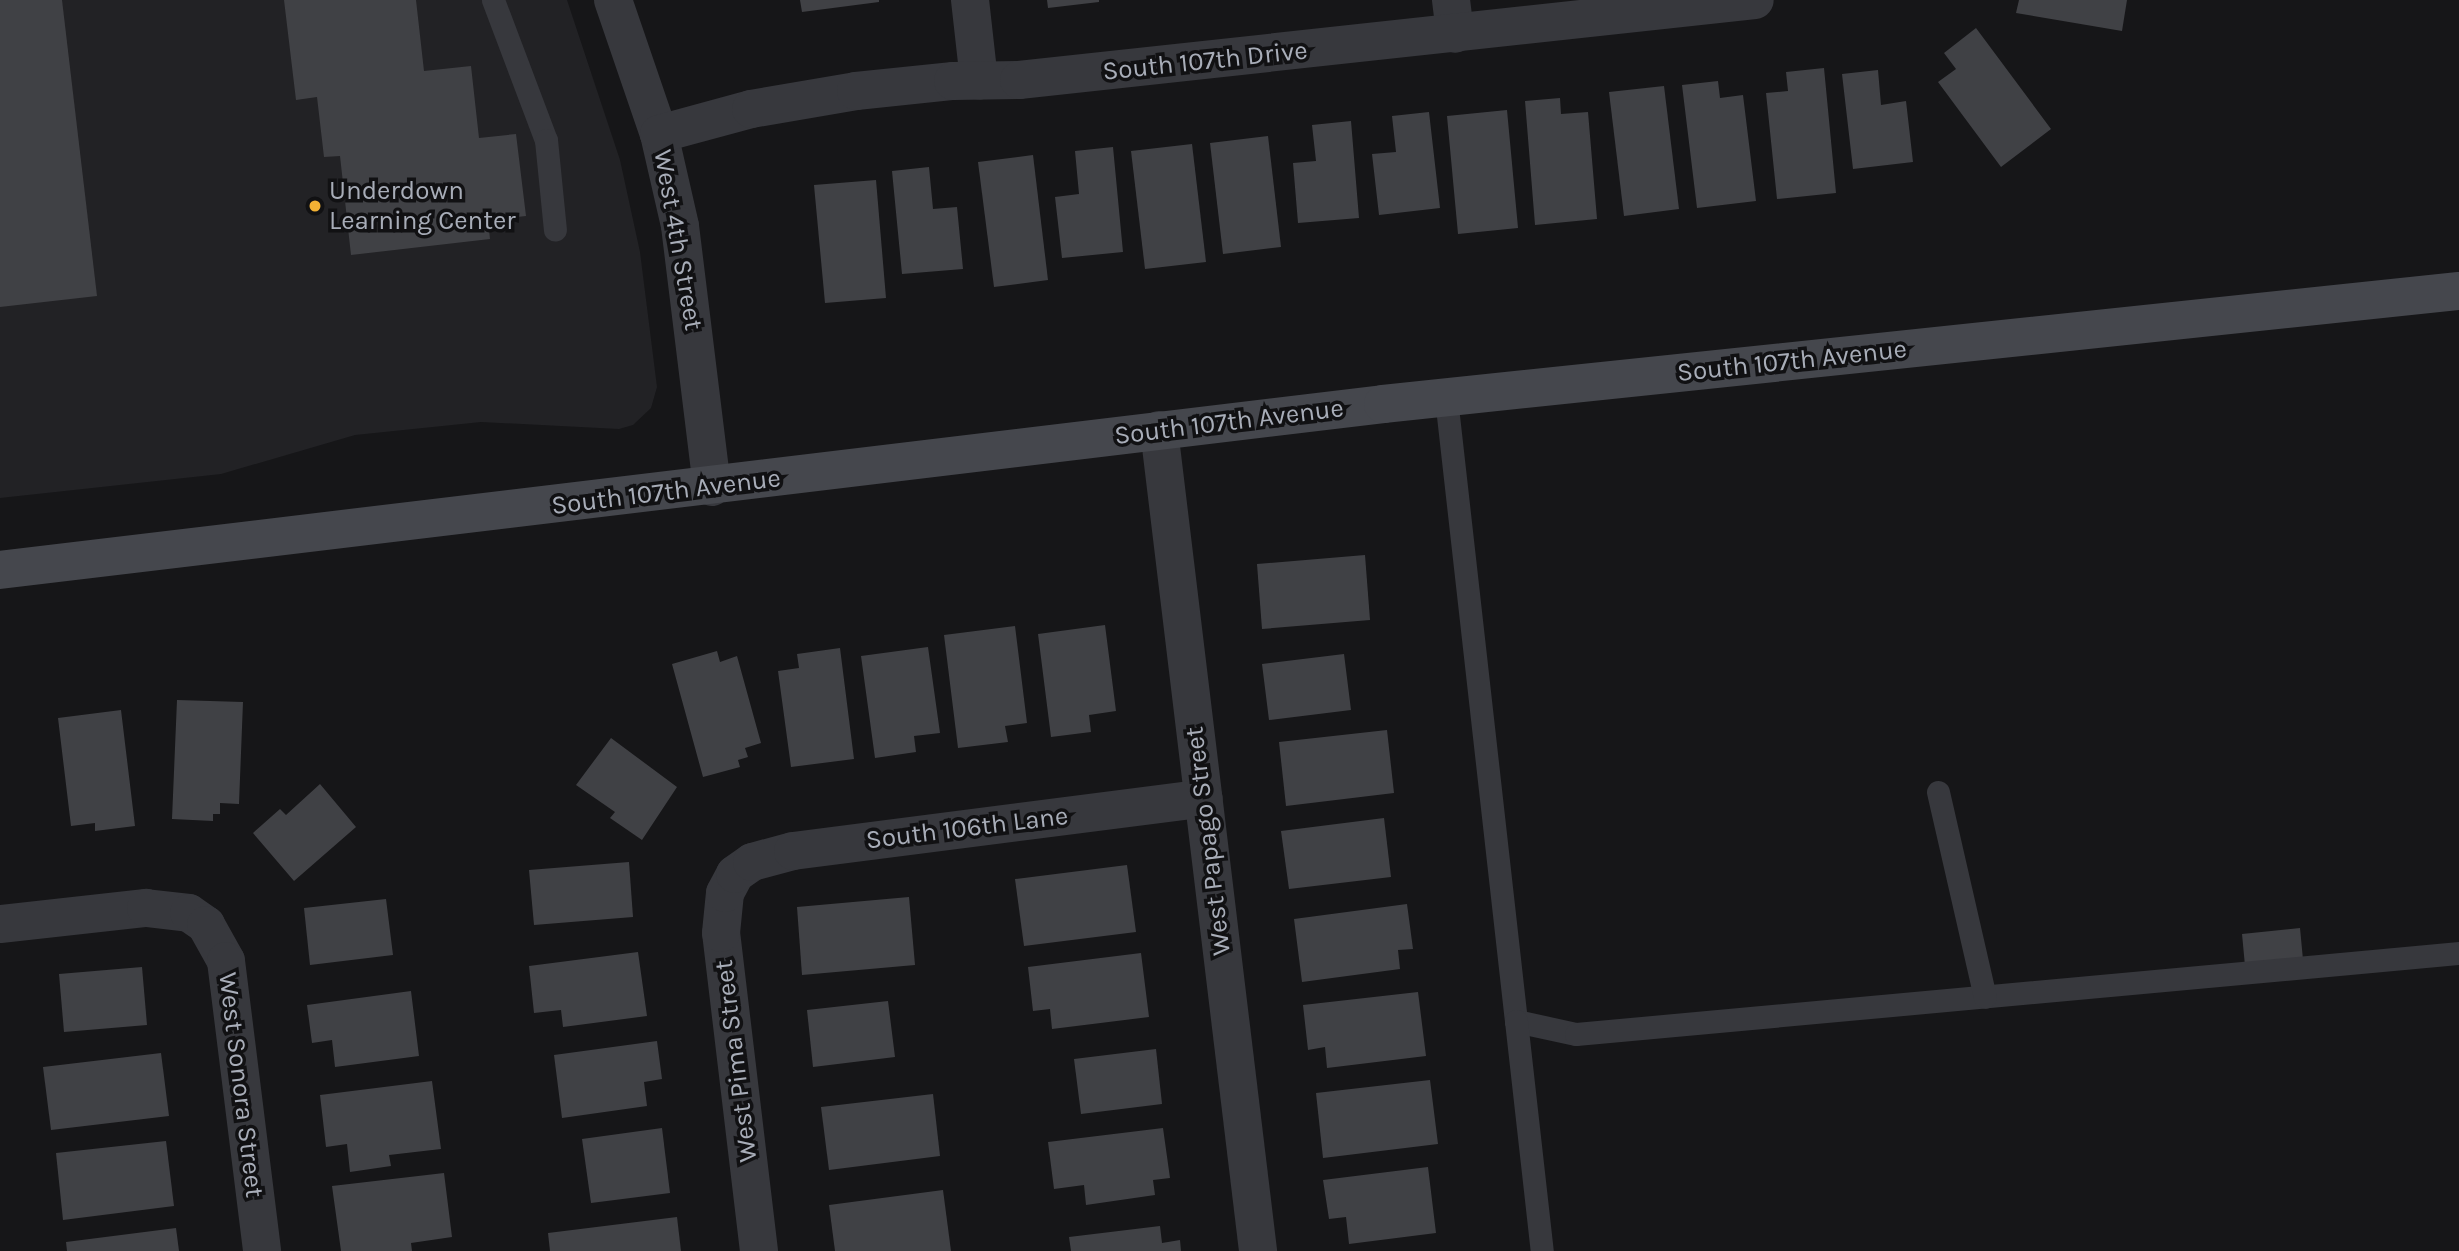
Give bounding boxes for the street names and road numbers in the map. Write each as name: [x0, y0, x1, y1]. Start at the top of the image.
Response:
street label: South 107th Drive: [1101, 35, 1309, 87]
street label: West 4th Street: [647, 147, 709, 333]
street label: South 107th Avenue: [1676, 333, 1908, 389]
street label: South 107th Avenue: [1113, 392, 1345, 452]
street label: South 107th Avenue: [550, 462, 782, 522]
street label: West Papago Street: [1178, 725, 1238, 957]
street label: South 106th Lane: [864, 800, 1070, 856]
street label: West Pima Street: [708, 958, 764, 1164]
street label: West Sonora Street: [212, 971, 270, 1199]

